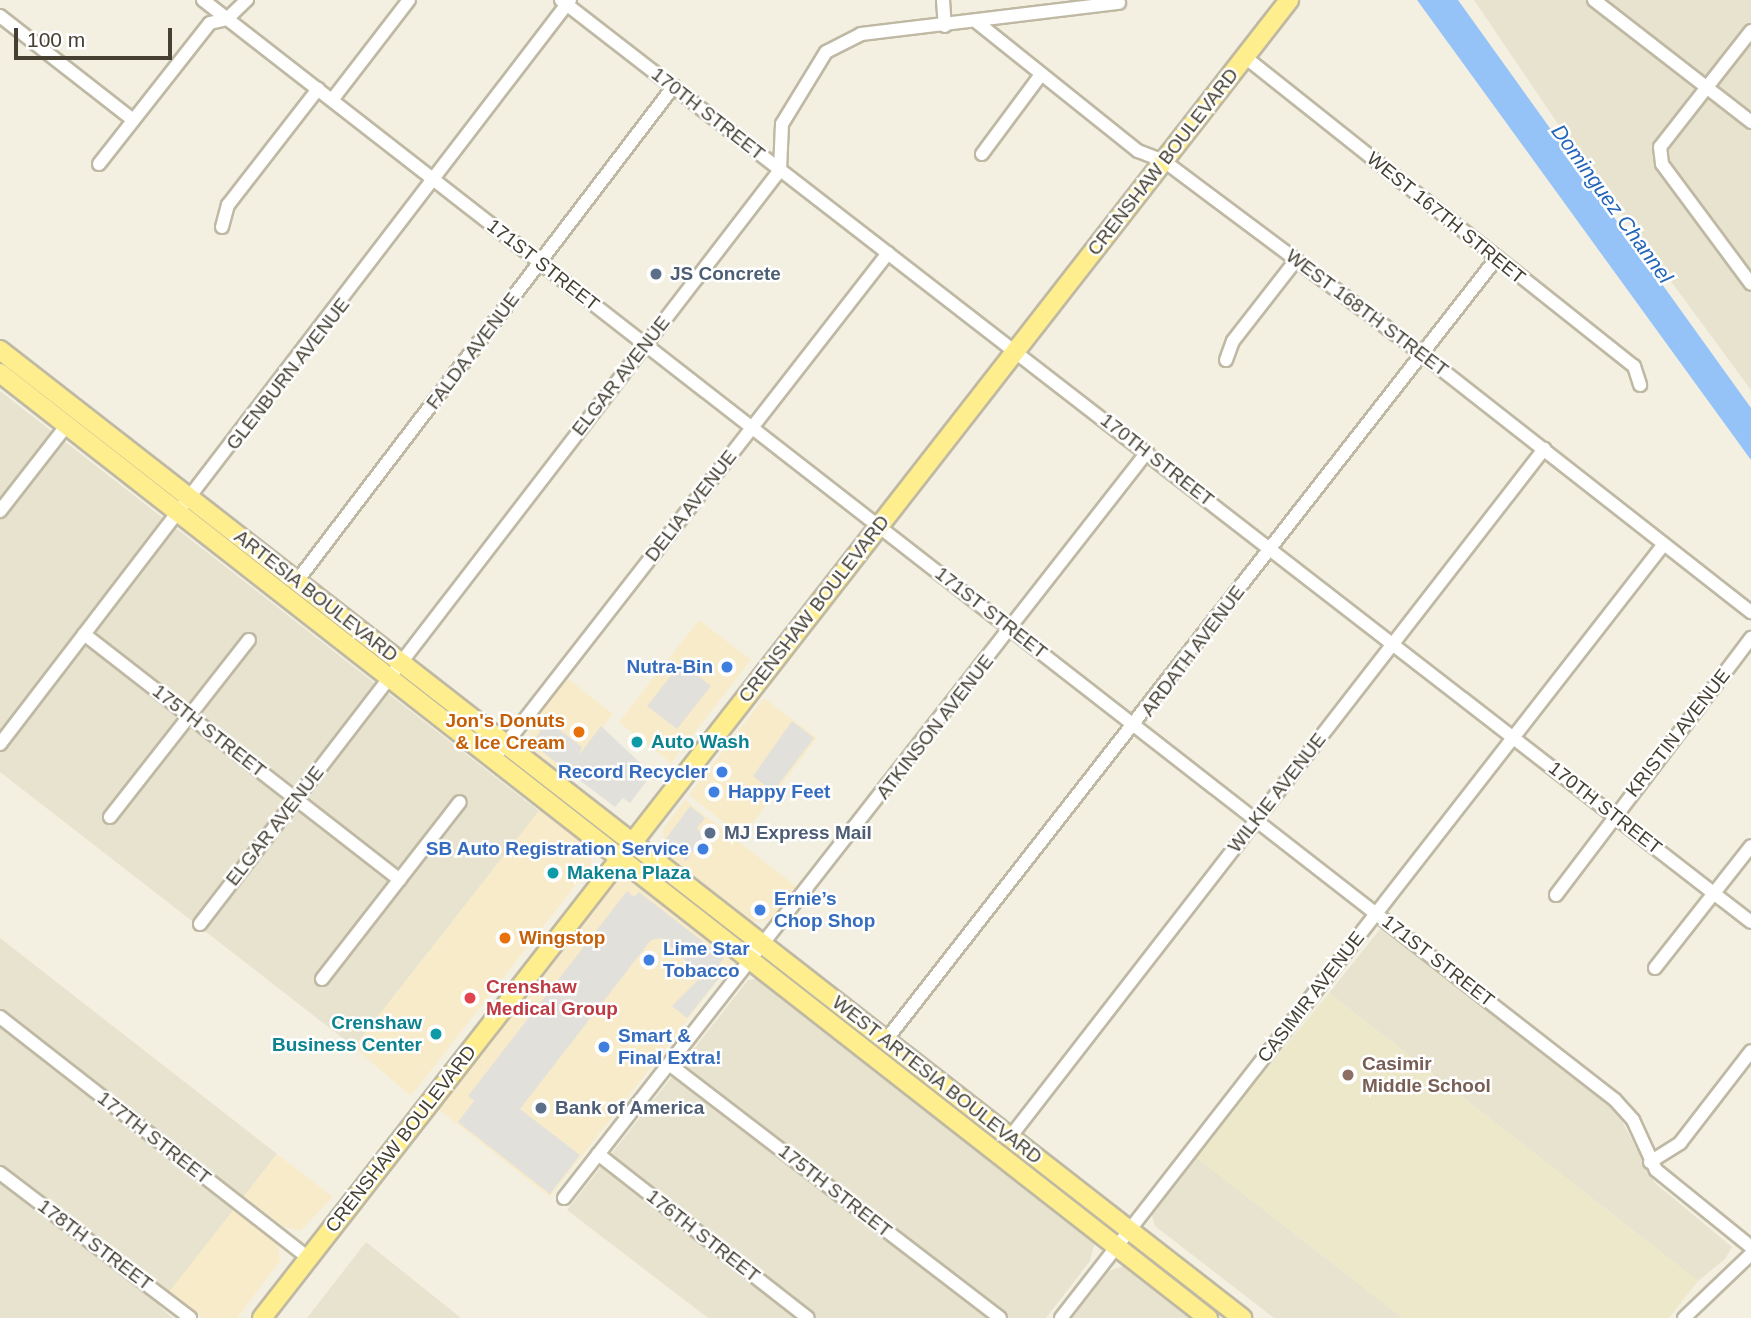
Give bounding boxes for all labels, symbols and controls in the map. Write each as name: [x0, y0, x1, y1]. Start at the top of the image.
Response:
scale bar: [18, 14, 175, 58]
text: 100 m: [27, 28, 85, 51]
street label: 170TH STREET: [647, 63, 769, 165]
street label: CRENSHAW BOULEVARD: [1083, 64, 1243, 260]
water label: Dominguez Channel: [1546, 120, 1678, 288]
street label: WEST 167TH STREET: [1362, 147, 1530, 289]
street label: 171ST STREET: [482, 214, 604, 316]
street label: WEST 168TH STREET: [1281, 244, 1453, 382]
place label: JS Concrete: [670, 263, 781, 285]
marker: JS Concrete: [648, 266, 664, 282]
street label: FALDA AVENUE: [421, 287, 525, 415]
street label: GLENBURN AVENUE: [221, 293, 355, 455]
street label: ELGAR AVENUE: [567, 311, 675, 441]
street label: 170TH STREET: [1096, 409, 1218, 511]
street label: DELIA AVENUE: [640, 445, 742, 567]
street label: CRENSHAW BOULEVARD: [734, 511, 894, 707]
street label: ARTESIA BOULEVARD: [229, 525, 403, 667]
street label: 171ST STREET: [930, 562, 1052, 664]
street label: ARDATH AVENUE: [1136, 581, 1250, 721]
street label: ATKINSON AVENUE: [871, 650, 999, 804]
place label: Nutra-Bin: [626, 656, 713, 678]
marker: Nutra-Bin: [719, 659, 735, 675]
street label: KRISTIN AVENUE: [1621, 664, 1735, 802]
street label: 175TH STREET: [148, 680, 270, 782]
place label: Jon's Donuts & Ice Cream: [445, 710, 565, 754]
marker: Jon's Donuts & Ice Cream: [571, 724, 587, 740]
street label: WILKIE AVENUE: [1223, 728, 1331, 858]
place label: Auto Wash: [651, 731, 750, 753]
marker: Auto Wash: [629, 734, 645, 750]
street label: 170TH STREET: [1544, 757, 1666, 859]
street label: ELGAR AVENUE: [221, 761, 329, 891]
place label: Record Recycler: [558, 761, 708, 783]
marker: Record Recycler: [714, 764, 730, 780]
place label: Happy Feet: [728, 781, 830, 803]
marker: Happy Feet: [706, 784, 722, 800]
place label: MJ Express Mail: [724, 822, 872, 844]
marker: MJ Express Mail: [702, 825, 718, 841]
place label: SB Auto Registration Service: [425, 838, 689, 860]
marker: SB Auto Registration Service: [695, 841, 711, 857]
place label: Makena Plaza: [567, 862, 691, 884]
marker: Makena Plaza: [545, 865, 561, 881]
place label: Ernie’s Chop Shop: [774, 888, 875, 932]
marker: Ernie’s Chop Shop: [752, 902, 768, 918]
street label: 171ST STREET: [1377, 910, 1499, 1012]
street label: CASIMIR AVENUE: [1252, 926, 1370, 1068]
place label: Wingstop: [519, 927, 605, 949]
marker: Wingstop: [497, 930, 513, 946]
place label: Lime Star Tobacco: [663, 938, 750, 982]
marker: Lime Star Tobacco: [641, 952, 657, 968]
place label: Crenshaw Medical Group: [486, 976, 618, 1020]
marker: Crenshaw Medical Group: [460, 988, 480, 1008]
street label: WEST ARTESIA BOULEVARD: [827, 990, 1047, 1170]
place label: Crenshaw Business Center: [272, 1012, 422, 1056]
place label: Smart & Final Extra!: [618, 1025, 721, 1069]
marker: Crenshaw Business Center: [428, 1026, 444, 1042]
marker: Smart & Final Extra!: [596, 1039, 612, 1055]
street label: CRENSHAW BOULEVARD: [321, 1041, 481, 1237]
place label: Casimir Middle School: [1362, 1053, 1491, 1097]
marker: Casimir Middle School: [1340, 1067, 1356, 1083]
street label: 177TH STREET: [93, 1087, 215, 1189]
place label: Bank of America: [555, 1097, 705, 1119]
marker: Bank of America: [533, 1100, 549, 1116]
street label: 175TH STREET: [774, 1140, 896, 1242]
street label: 176TH STREET: [642, 1185, 764, 1287]
street label: 178TH STREET: [33, 1195, 157, 1295]

